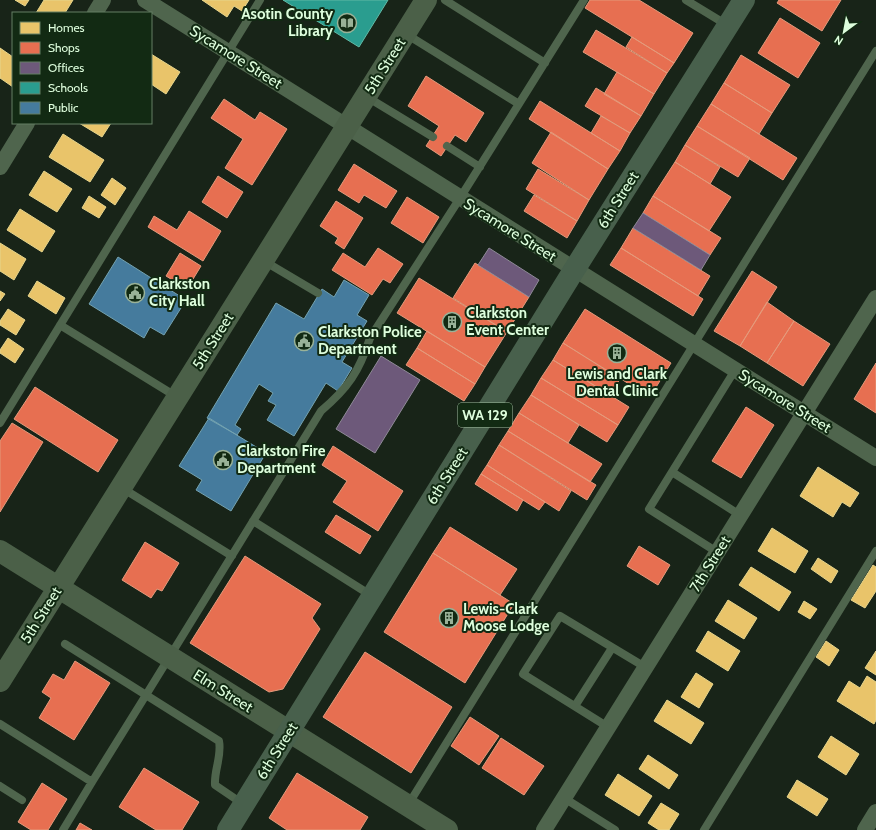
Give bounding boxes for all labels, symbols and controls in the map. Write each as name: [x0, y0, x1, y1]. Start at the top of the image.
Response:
place label: Asotin County Library: [241, 5, 334, 40]
legend: [12, 12, 152, 124]
library icon: Asotin County Library: [336, 12, 358, 34]
north arrow: [824, 12, 864, 52]
text: Homes: [48, 20, 85, 35]
street label: Sycamore Street: [186, 21, 286, 93]
text: N: [832, 32, 846, 48]
street label: 5th Street: [361, 34, 409, 98]
text: Shops: [48, 40, 80, 55]
text: Offices: [48, 60, 84, 75]
text: Schools: [48, 80, 88, 95]
text: Public: [48, 100, 79, 115]
street label: 6th Street: [594, 168, 642, 232]
street label: Sycamore Street: [460, 194, 560, 266]
place label: Clarkston City Hall: [149, 275, 210, 310]
public building icon: Clarkston City Hall: [124, 282, 146, 304]
place label: Clarkston Event Center: [466, 304, 549, 339]
street label: 5th Street: [189, 309, 237, 373]
building icon: Clarkston Event Center: [441, 311, 463, 333]
place label: Clarkston Police Department: [318, 323, 422, 358]
public building icon: Clarkston Police Department: [293, 330, 315, 352]
building icon: Lewis and Clark Dental Clinic: [606, 342, 628, 364]
place label: Lewis and Clark Dental Clinic: [567, 365, 668, 400]
street label: Sycamore Street: [735, 365, 835, 437]
road number: WA 129: [458, 403, 512, 427]
place label: Clarkston Fire Department: [237, 442, 326, 477]
street label: 6th Street: [423, 444, 471, 508]
public building icon: Clarkston Fire Department: [212, 449, 234, 471]
street label: 7th Street: [686, 533, 734, 595]
street label: 5th Street: [17, 583, 65, 647]
place label: Lewis-Clark Moose Lodge: [463, 600, 550, 635]
building icon: Lewis-Clark Moose Lodge: [438, 607, 460, 629]
street label: Elm Street: [190, 666, 256, 716]
street label: 6th Street: [253, 719, 301, 783]

